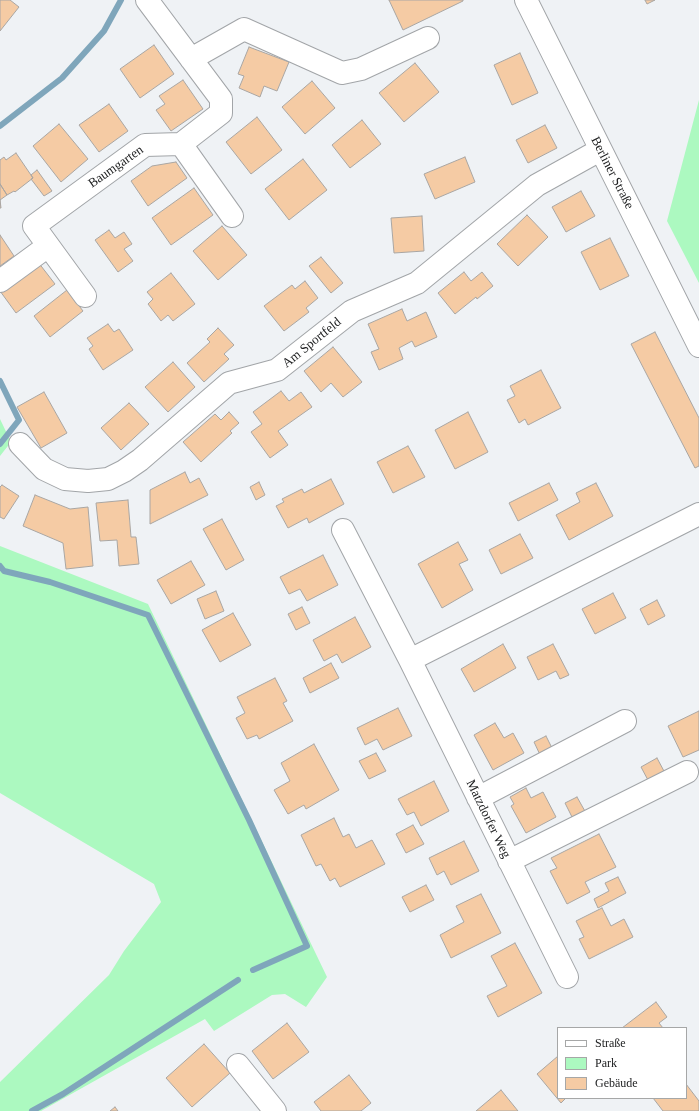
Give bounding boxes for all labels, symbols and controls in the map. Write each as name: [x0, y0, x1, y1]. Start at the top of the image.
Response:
street label: Berliner Straße: [587, 134, 637, 212]
street label: Baumgarten: [86, 142, 146, 192]
street label: Am Sportfeld: [279, 315, 345, 371]
street label: Matzdorfer Weg: [462, 777, 514, 861]
legend: [557, 1027, 687, 1099]
text: Straße: [595, 1036, 626, 1050]
text: Park: [595, 1056, 617, 1070]
text: Gebäude: [595, 1076, 638, 1090]

